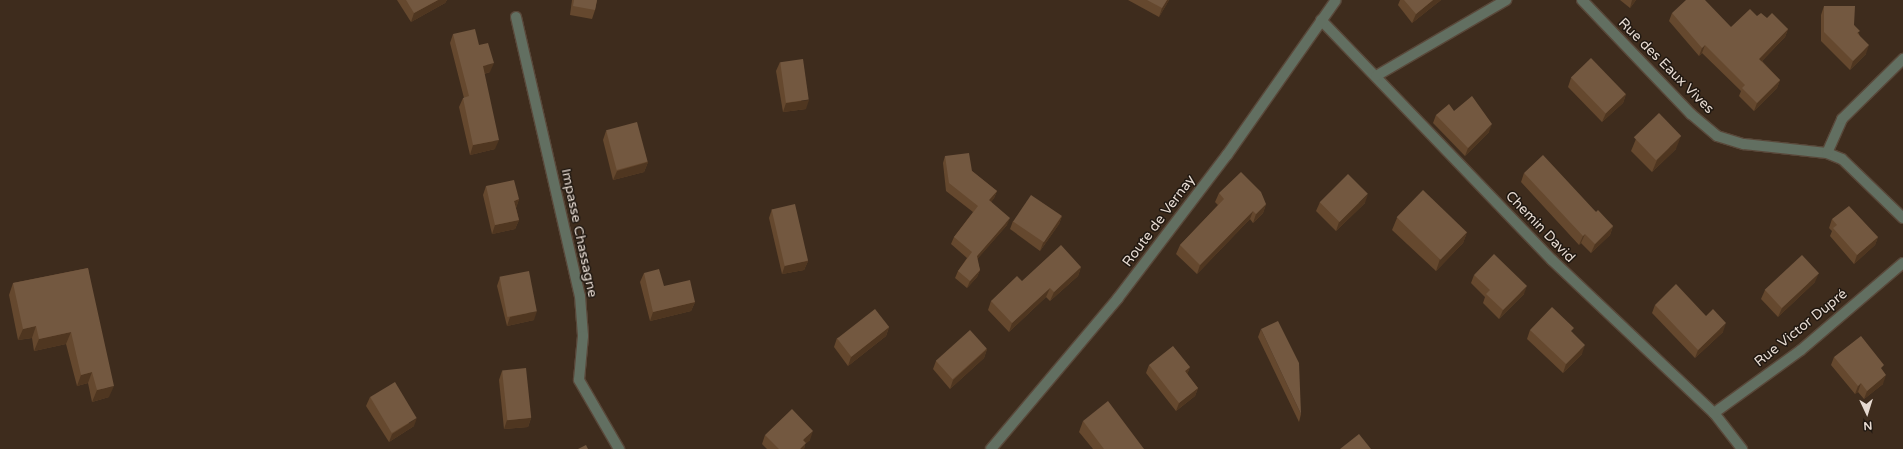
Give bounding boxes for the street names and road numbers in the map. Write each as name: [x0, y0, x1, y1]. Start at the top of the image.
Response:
street label: Rue des Eaux Vives: [1615, 15, 1717, 117]
street label: Impasse Chassagne: [557, 167, 601, 299]
street label: Route de Vernay: [1119, 172, 1199, 270]
street label: Chemin David: [1502, 188, 1578, 266]
street label: Rue Victor Dupré: [1751, 286, 1851, 370]

